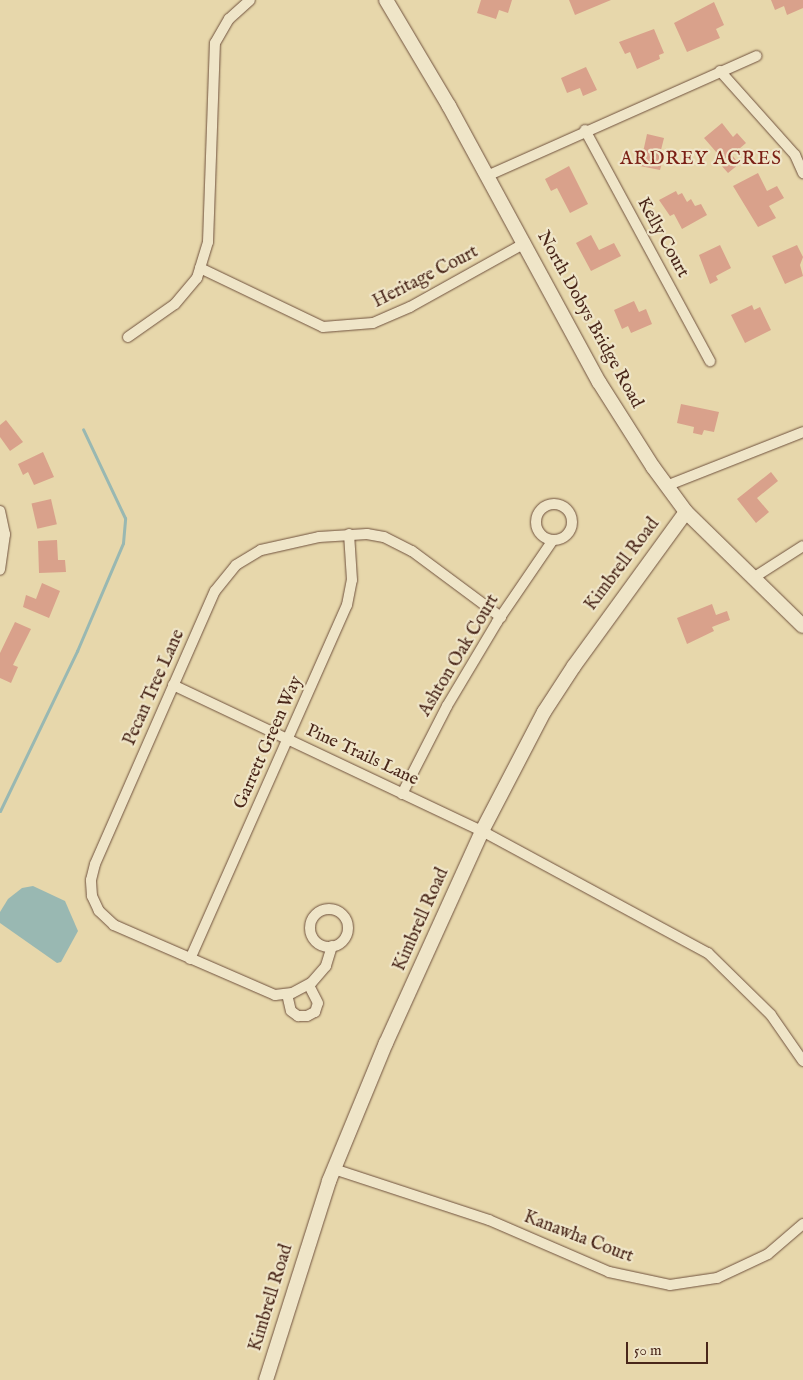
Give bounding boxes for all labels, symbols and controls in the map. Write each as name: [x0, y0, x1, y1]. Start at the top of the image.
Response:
district label: ARDREY ACRES: [618, 149, 784, 171]
street label: Kelly Court: [631, 194, 693, 282]
street label: North Dobys Bridge Road: [531, 228, 647, 412]
street label: Heritage Court: [370, 242, 482, 314]
street label: Kimbrell Road: [581, 514, 665, 616]
street label: Ashton Oak Court: [415, 591, 505, 721]
street label: Pecan Tree Lane: [120, 627, 190, 749]
street label: Garrett Green Way: [230, 673, 308, 813]
street label: Pine Trails Lane: [302, 721, 422, 791]
street label: Kimbrell Road: [390, 865, 454, 975]
street label: Kanawha Court: [520, 1207, 636, 1269]
street label: Kimbrell Road: [246, 1242, 298, 1354]
scale bar: [628, 1332, 710, 1364]
text: 50 m: [634, 1341, 662, 1360]

